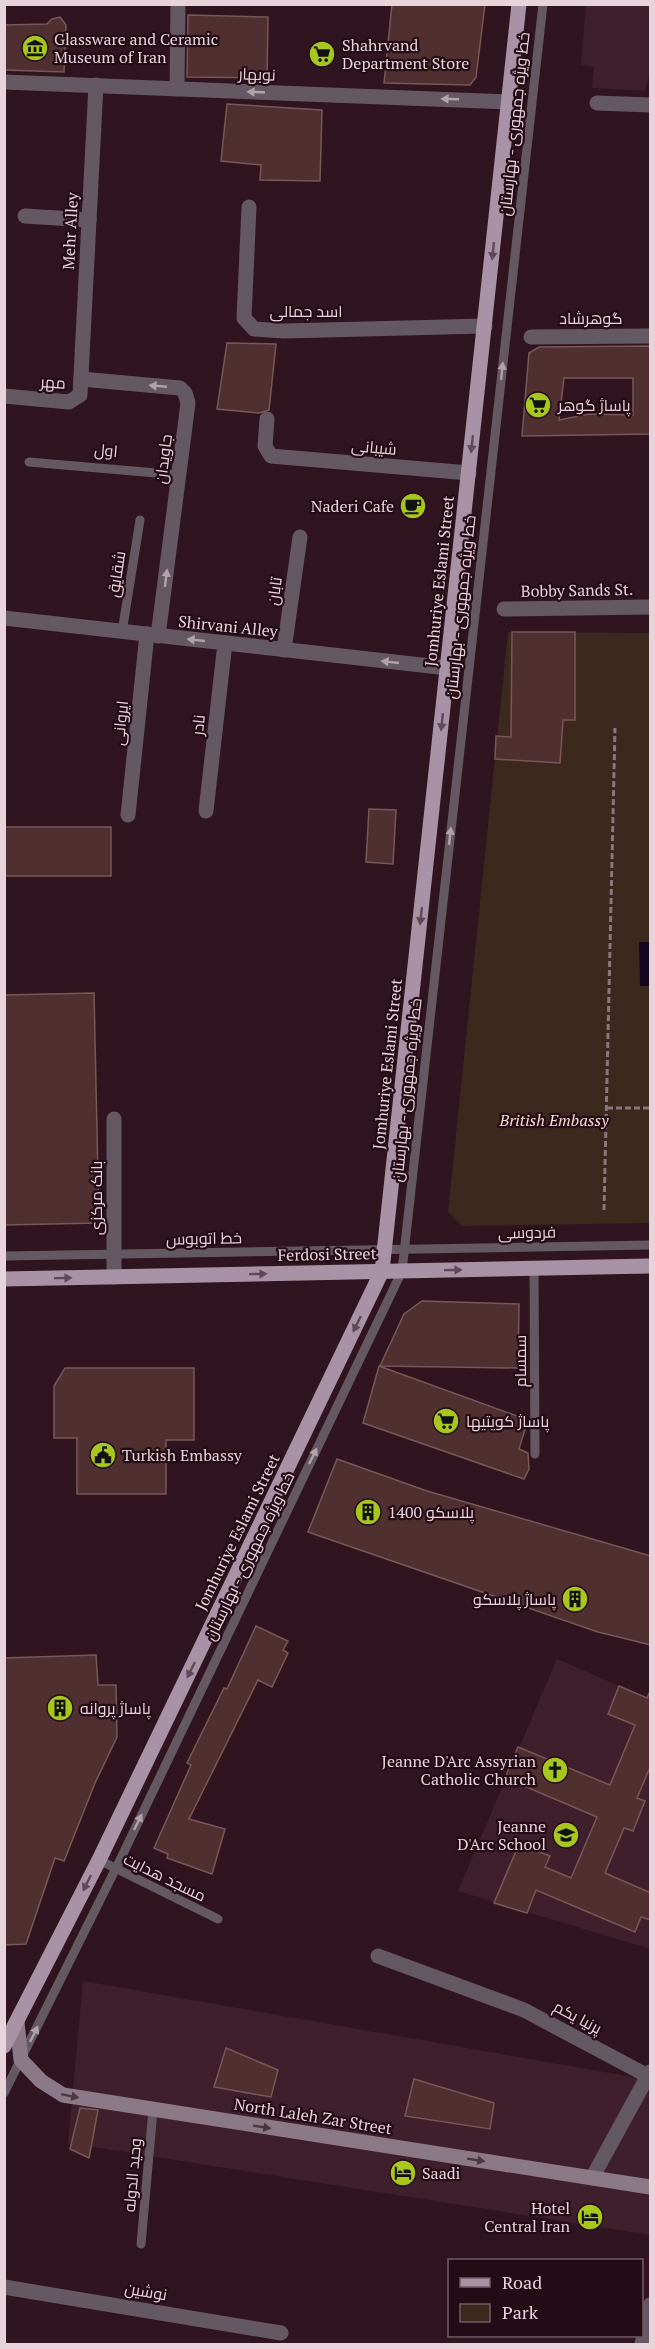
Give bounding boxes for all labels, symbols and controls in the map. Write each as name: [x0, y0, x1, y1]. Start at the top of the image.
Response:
place label: Glassware and Ceramic Museum of Iran: [54, 28, 218, 68]
street label: خط ویژه جمهوری - بهارستان: [493, 31, 535, 217]
museum icon: Glassware and Ceramic Museum of Iran: [20, 33, 50, 63]
place label: Shahrvand Department Store: [342, 34, 469, 74]
supermarket icon: Shahrvand Department Store: [307, 39, 337, 69]
street label: نوبهار: [237, 62, 276, 86]
one-way arrow: [246, 87, 265, 96]
one-way arrow: [441, 95, 460, 104]
street label: Mehr Alley: [57, 191, 83, 270]
one-way arrow: [488, 241, 498, 260]
street label: اسد جمالی: [270, 300, 342, 322]
street label: گوهرشاد: [559, 307, 623, 329]
one-way arrow: [497, 362, 506, 381]
street label: مهر: [39, 370, 66, 394]
one-way arrow: [149, 381, 168, 391]
supermarket icon: پاساژ گوهر: [523, 390, 553, 420]
place label: پاساژ گوهر: [557, 394, 631, 417]
street label: جاویدان: [149, 433, 177, 485]
street label: شیبانی: [350, 434, 398, 460]
one-way arrow: [467, 435, 477, 454]
street label: اول: [93, 438, 119, 462]
cafe icon: Naderi Cafe: [398, 491, 428, 521]
street label: Jomhuriye Eslami Street: [419, 494, 459, 668]
place label: Naderi Cafe: [311, 495, 394, 517]
street label: خط ویژه جمهوری - بهارستان: [439, 514, 481, 700]
street label: شقایق: [101, 549, 131, 599]
one-way arrow: [161, 568, 171, 587]
street label: تابان: [261, 575, 287, 607]
street label: Bobby Sands St.: [520, 578, 634, 602]
street label: Shirvani Alley: [177, 610, 280, 642]
one-way arrow: [186, 635, 205, 645]
one-way arrow: [380, 657, 399, 667]
street label: ایروانی: [107, 700, 133, 746]
one-way arrow: [437, 712, 447, 731]
street label: نادر: [186, 713, 210, 738]
one-way arrow: [445, 827, 454, 846]
one-way arrow: [416, 906, 426, 925]
street label: Jomhuriye Eslami Street: [367, 977, 407, 1151]
street label: خط ویژه جمهوری - بهارستان: [385, 997, 427, 1183]
park label: British Embassy: [499, 1109, 609, 1131]
street label: بانک مرکزی: [85, 1161, 107, 1235]
street label: فردوسی: [498, 1220, 556, 1244]
street label: خط اتوبوس: [166, 1226, 242, 1250]
street label: Ferdosi Street: [277, 1242, 377, 1266]
one-way arrow: [443, 1265, 462, 1274]
one-way arrow: [248, 1269, 267, 1279]
one-way arrow: [53, 1273, 72, 1283]
one-way arrow: [353, 1315, 363, 1333]
street label: سمسام: [509, 1335, 532, 1387]
supermarket icon: پاساژ کویتیها: [431, 1406, 461, 1436]
place label: پاساژ کویتیها: [466, 1410, 550, 1433]
public building icon: Turkish Embassy: [88, 1440, 118, 1470]
place label: Turkish Embassy: [122, 1444, 243, 1466]
one-way arrow: [309, 1448, 318, 1465]
street label: Jomhuriye Eslami Street: [189, 1450, 285, 1614]
street label: خط ویژه جمهوری - بهارستان: [199, 1468, 299, 1644]
building icon: پلاسکو 1400: [353, 1497, 383, 1527]
place label: پلاسکو 1400: [388, 1501, 475, 1524]
building icon: پاساژ پلاسکو: [560, 1584, 590, 1614]
place label: پاساژ پلاسکو: [473, 1588, 557, 1611]
one-way arrow: [186, 1662, 195, 1679]
building icon: پاساژ پروانه: [45, 1693, 75, 1723]
place label: پاساژ پروانه: [80, 1697, 151, 1720]
place label: Jeanne D'Arc Assyrian Catholic Church: [381, 1750, 537, 1790]
church icon: Jeanne D'Arc Assyrian Catholic Church: [540, 1755, 570, 1785]
one-way arrow: [134, 1813, 143, 1830]
place label: Jeanne D'Arc School: [457, 1815, 546, 1855]
school or university icon: Jeanne D'Arc School: [551, 1820, 581, 1850]
street label: مسجد هدایت: [120, 1848, 210, 1906]
one-way arrow: [83, 1875, 92, 1892]
street label: پرنیا یکم: [549, 1995, 607, 2040]
one-way arrow: [29, 2026, 38, 2043]
one-way arrow: [61, 2092, 80, 2101]
street label: North Laleh Zar Street: [233, 2093, 394, 2139]
one-way arrow: [253, 2122, 272, 2131]
street label: وحید الدوله: [118, 2137, 146, 2213]
one-way arrow: [466, 2156, 485, 2165]
hotel icon: Saadi: [388, 2158, 418, 2188]
place label: Saadi: [422, 2162, 461, 2184]
place label: Hotel Central Iran: [484, 2197, 570, 2237]
hotel icon: Hotel Central Iran: [575, 2202, 605, 2232]
legend: [448, 2259, 643, 2337]
text: Road: [502, 2270, 542, 2294]
street label: نوشین: [123, 2276, 169, 2306]
text: Park: [502, 2300, 539, 2324]

